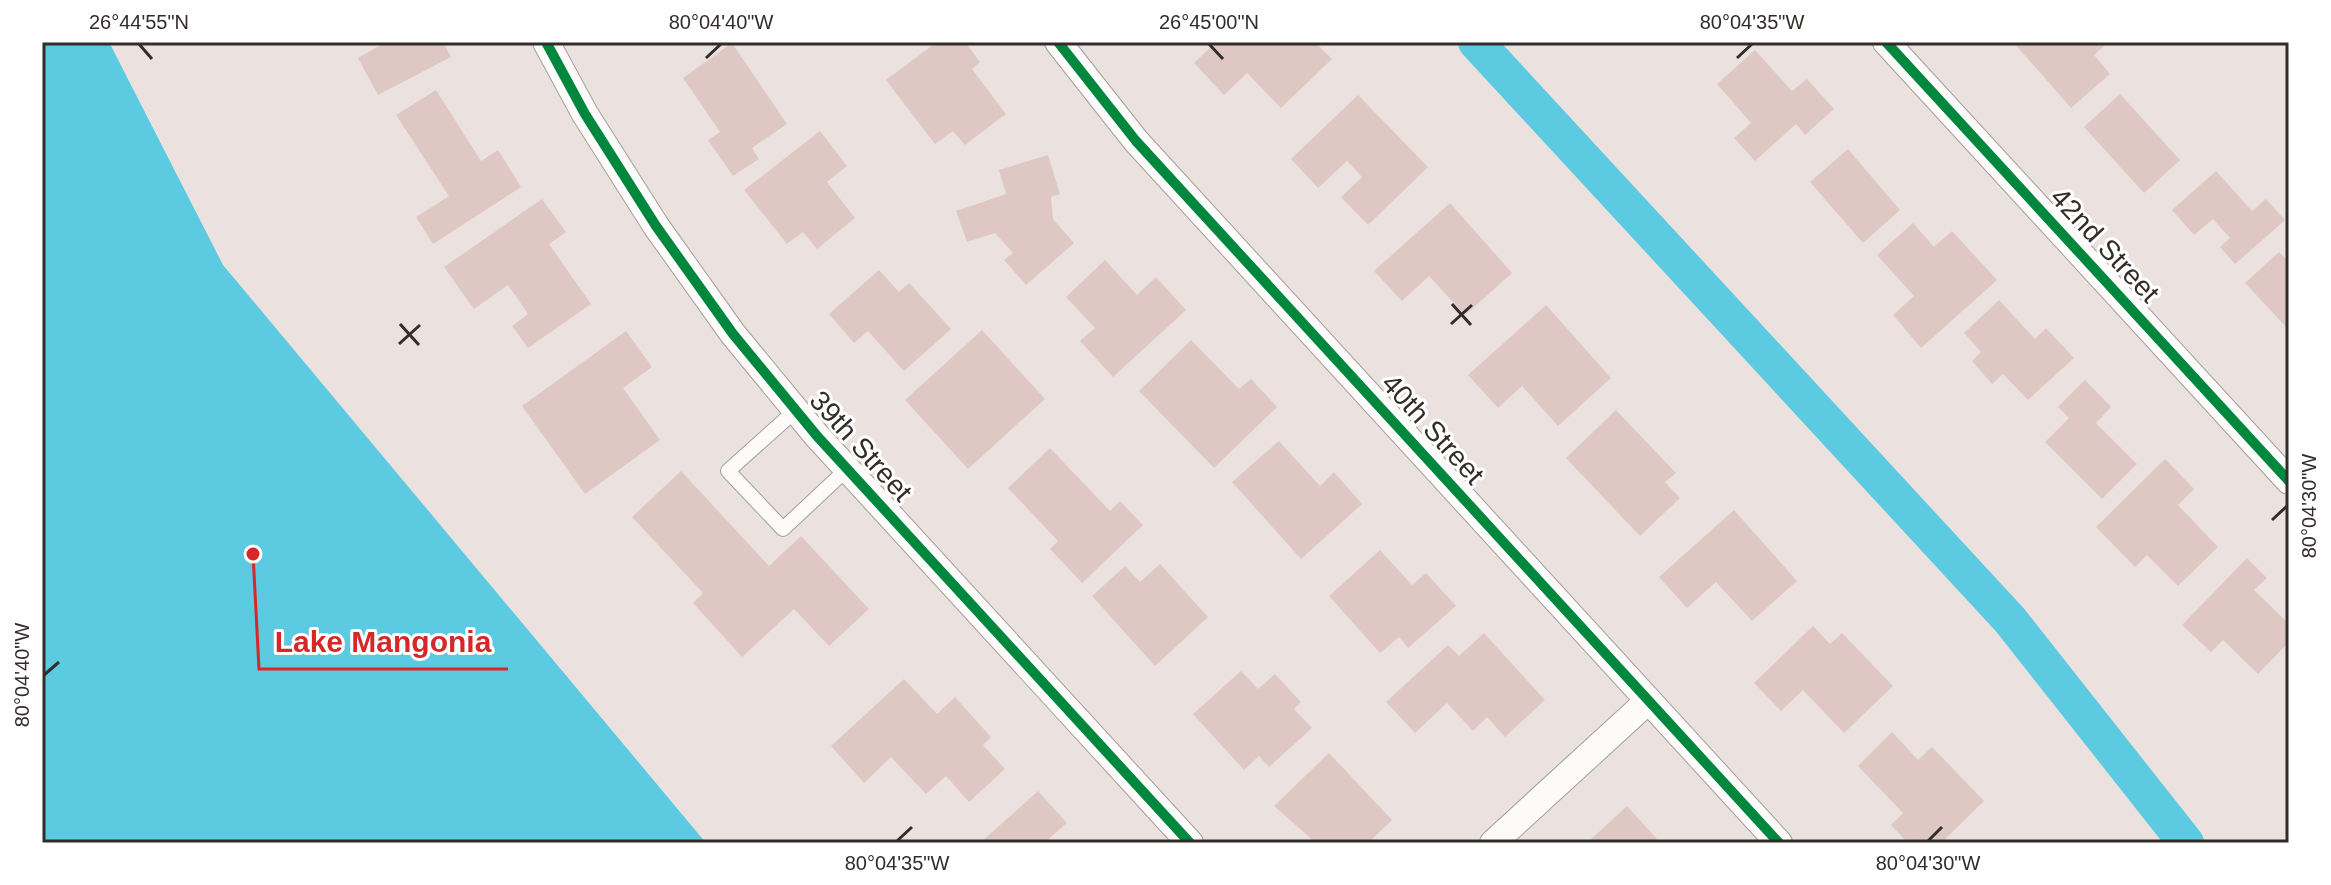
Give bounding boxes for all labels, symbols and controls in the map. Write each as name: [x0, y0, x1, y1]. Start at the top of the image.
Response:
text: 26°44'55"N: [89, 11, 189, 33]
text: 80°04'40"W: [669, 11, 773, 33]
text: 26°45'00"N: [1159, 11, 1259, 33]
text: 80°04'35"W: [1700, 11, 1804, 33]
street label: 42nd Street: [2044, 181, 2166, 309]
street label: 40th Street: [1376, 368, 1490, 490]
street label: 39th Street: [804, 385, 918, 507]
text: 80°04'30"W: [2298, 454, 2320, 558]
callout: Lake Mangonia: [259, 615, 508, 669]
text: 80°04'40"W: [11, 623, 33, 727]
text: Lake Mangonia: [275, 625, 492, 658]
text: 80°04'35"W: [845, 852, 949, 874]
text: 80°04'30"W: [1876, 852, 1980, 874]

